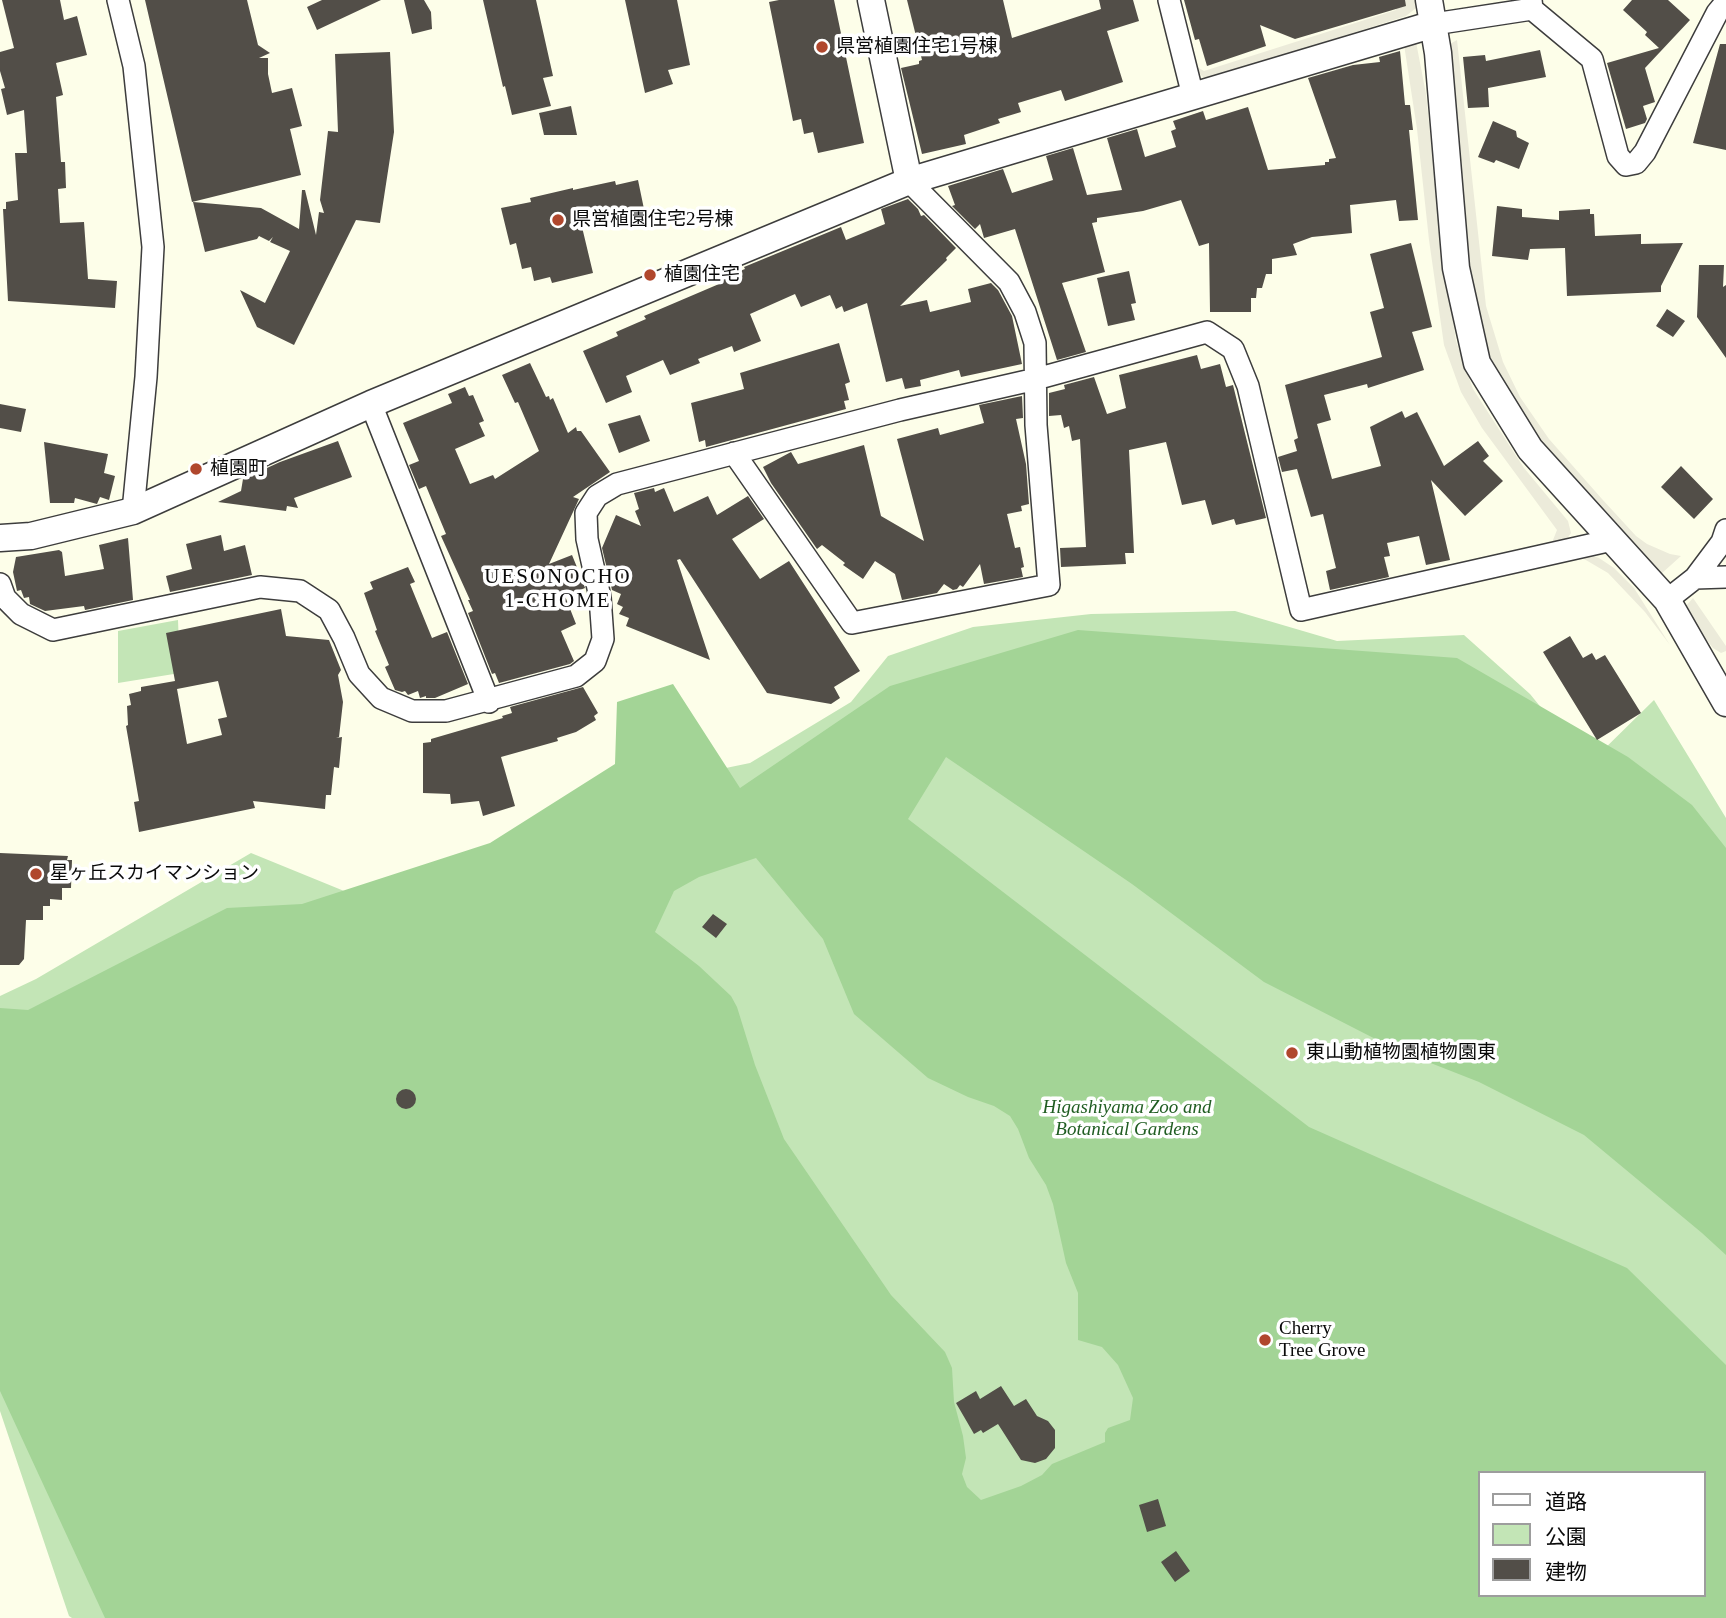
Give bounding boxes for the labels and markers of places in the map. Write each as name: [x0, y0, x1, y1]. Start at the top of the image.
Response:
place label: 県営植園住宅1号棟: [836, 36, 997, 58]
marker: 県営植園住宅1号棟: [814, 39, 830, 55]
place label: 県営植園住宅2号棟: [572, 209, 733, 231]
marker: 県営植園住宅2号棟: [550, 212, 566, 228]
place label: 植園住宅: [664, 264, 740, 286]
marker: 植園住宅: [642, 267, 658, 283]
place label: 植園町: [210, 458, 267, 480]
marker: 植園町: [188, 461, 204, 477]
place label: 星ヶ丘スカイマンション: [50, 863, 259, 885]
marker: 星ヶ丘スカイマンション: [28, 866, 44, 882]
place label: 東山動植物園植物園東: [1306, 1042, 1496, 1064]
marker: 東山動植物園植物園東: [1284, 1045, 1300, 1061]
place label: Cherry Tree Grove: [1279, 1318, 1365, 1362]
marker: Cherry Tree Grove: [1257, 1332, 1273, 1348]

